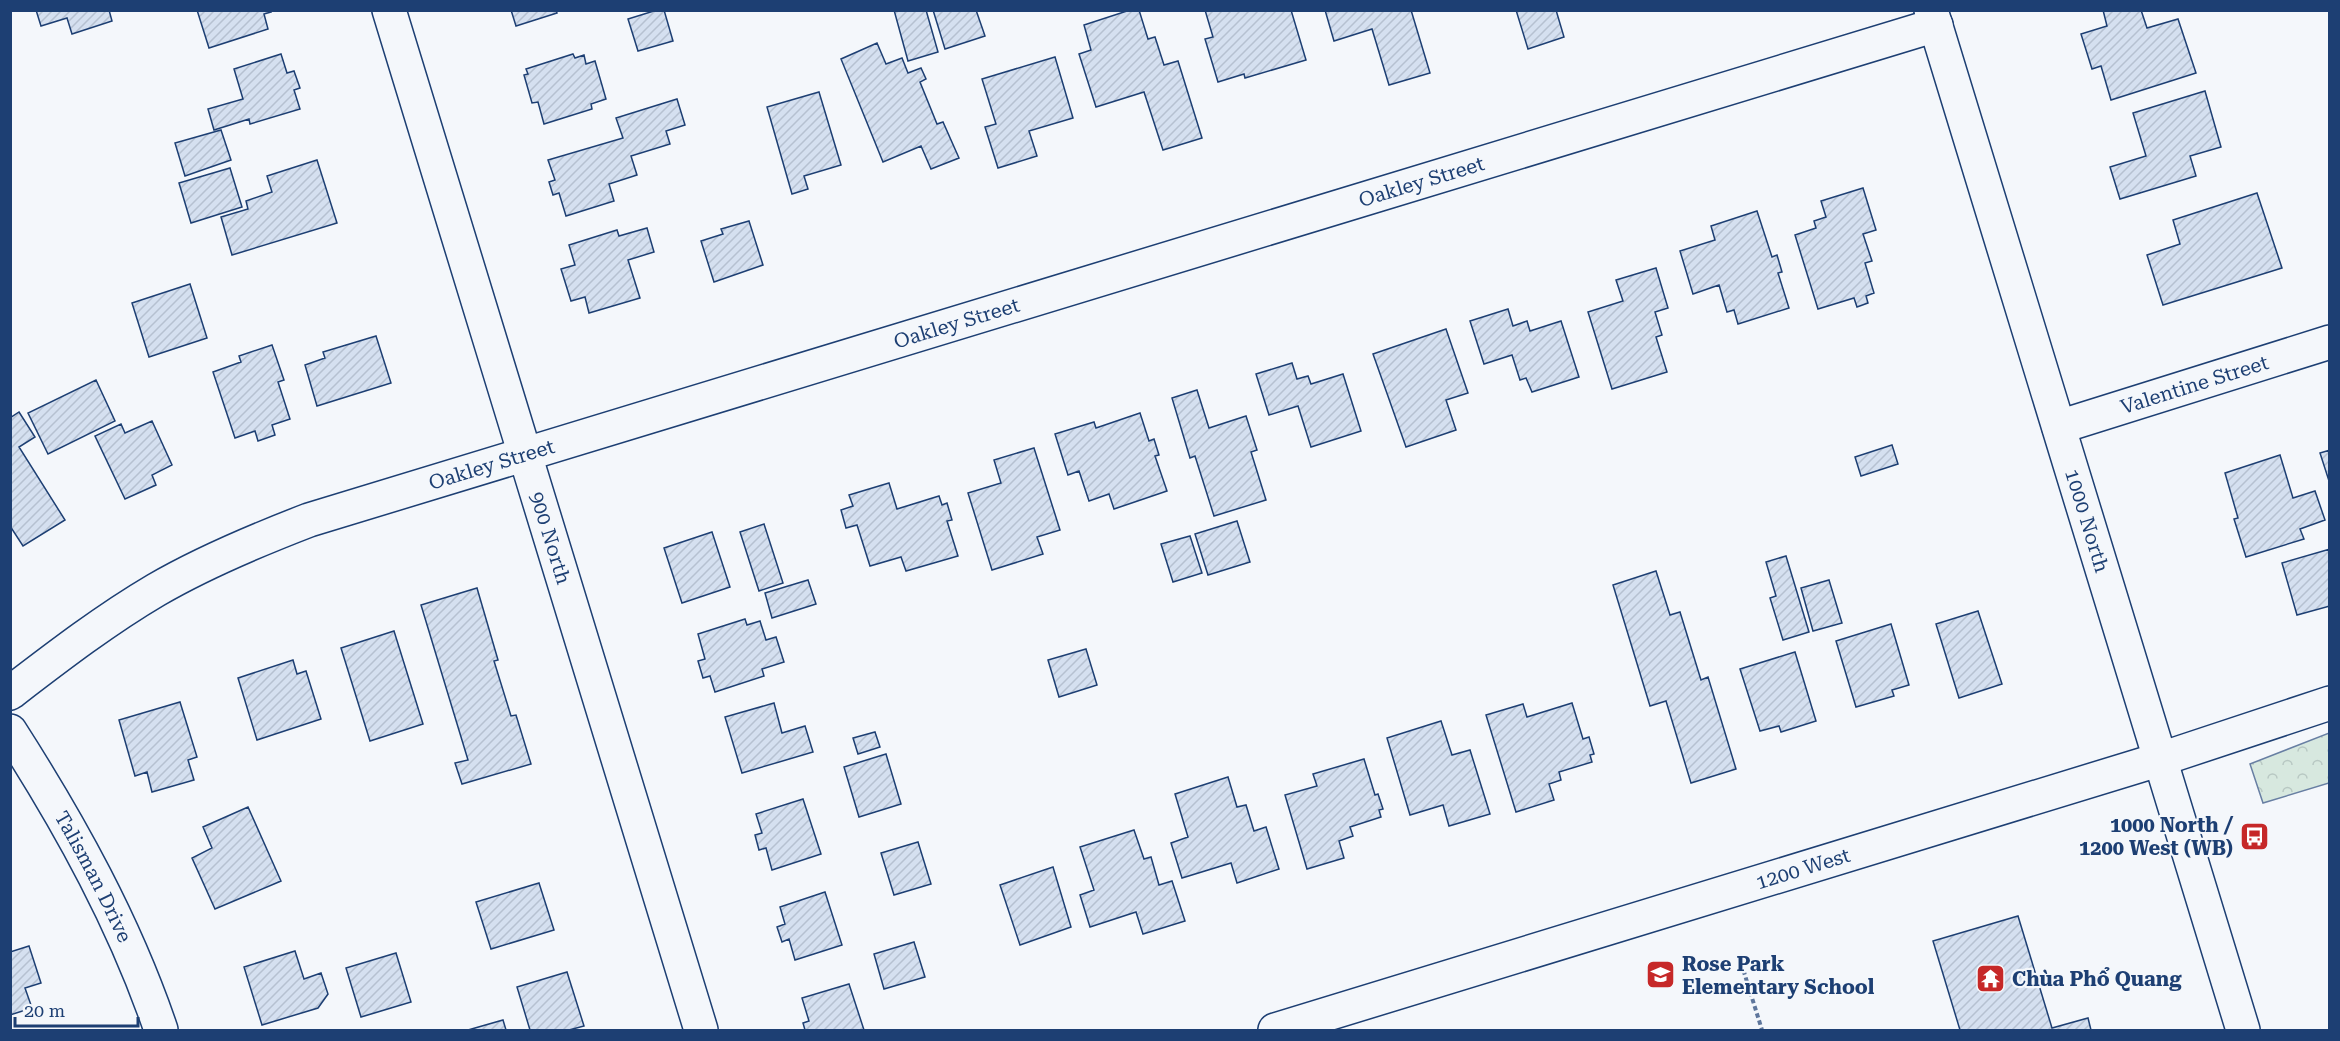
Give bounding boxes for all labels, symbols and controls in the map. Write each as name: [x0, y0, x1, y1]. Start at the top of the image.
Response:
street label: Oakley Street: [1356, 151, 1488, 212]
street label: Oakley Street: [891, 292, 1023, 353]
street label: Valentine Street: [2118, 350, 2272, 419]
street label: Oakley Street: [426, 434, 558, 495]
street label: 1000 North: [2060, 466, 2114, 575]
street label: 900 North: [525, 489, 576, 587]
street label: Talisman Drive: [50, 807, 137, 946]
place label: 1000 North / 1200 West (WB): [2079, 813, 2234, 860]
bus stop icon: 1000 North / 1200 West (WB): [2238, 820, 2270, 852]
street label: 1200 West: [1753, 843, 1853, 894]
place label: Rose Park Elementary School: [1682, 952, 1875, 999]
school or university icon: Rose Park Elementary School: [1645, 959, 1677, 991]
temple icon: Chùa Phổ Quang: [1975, 963, 2007, 995]
place label: Chùa Phổ Quang: [2012, 967, 2182, 991]
scale bar: [15, 990, 138, 1028]
text: 20 m: [24, 1000, 65, 1021]

